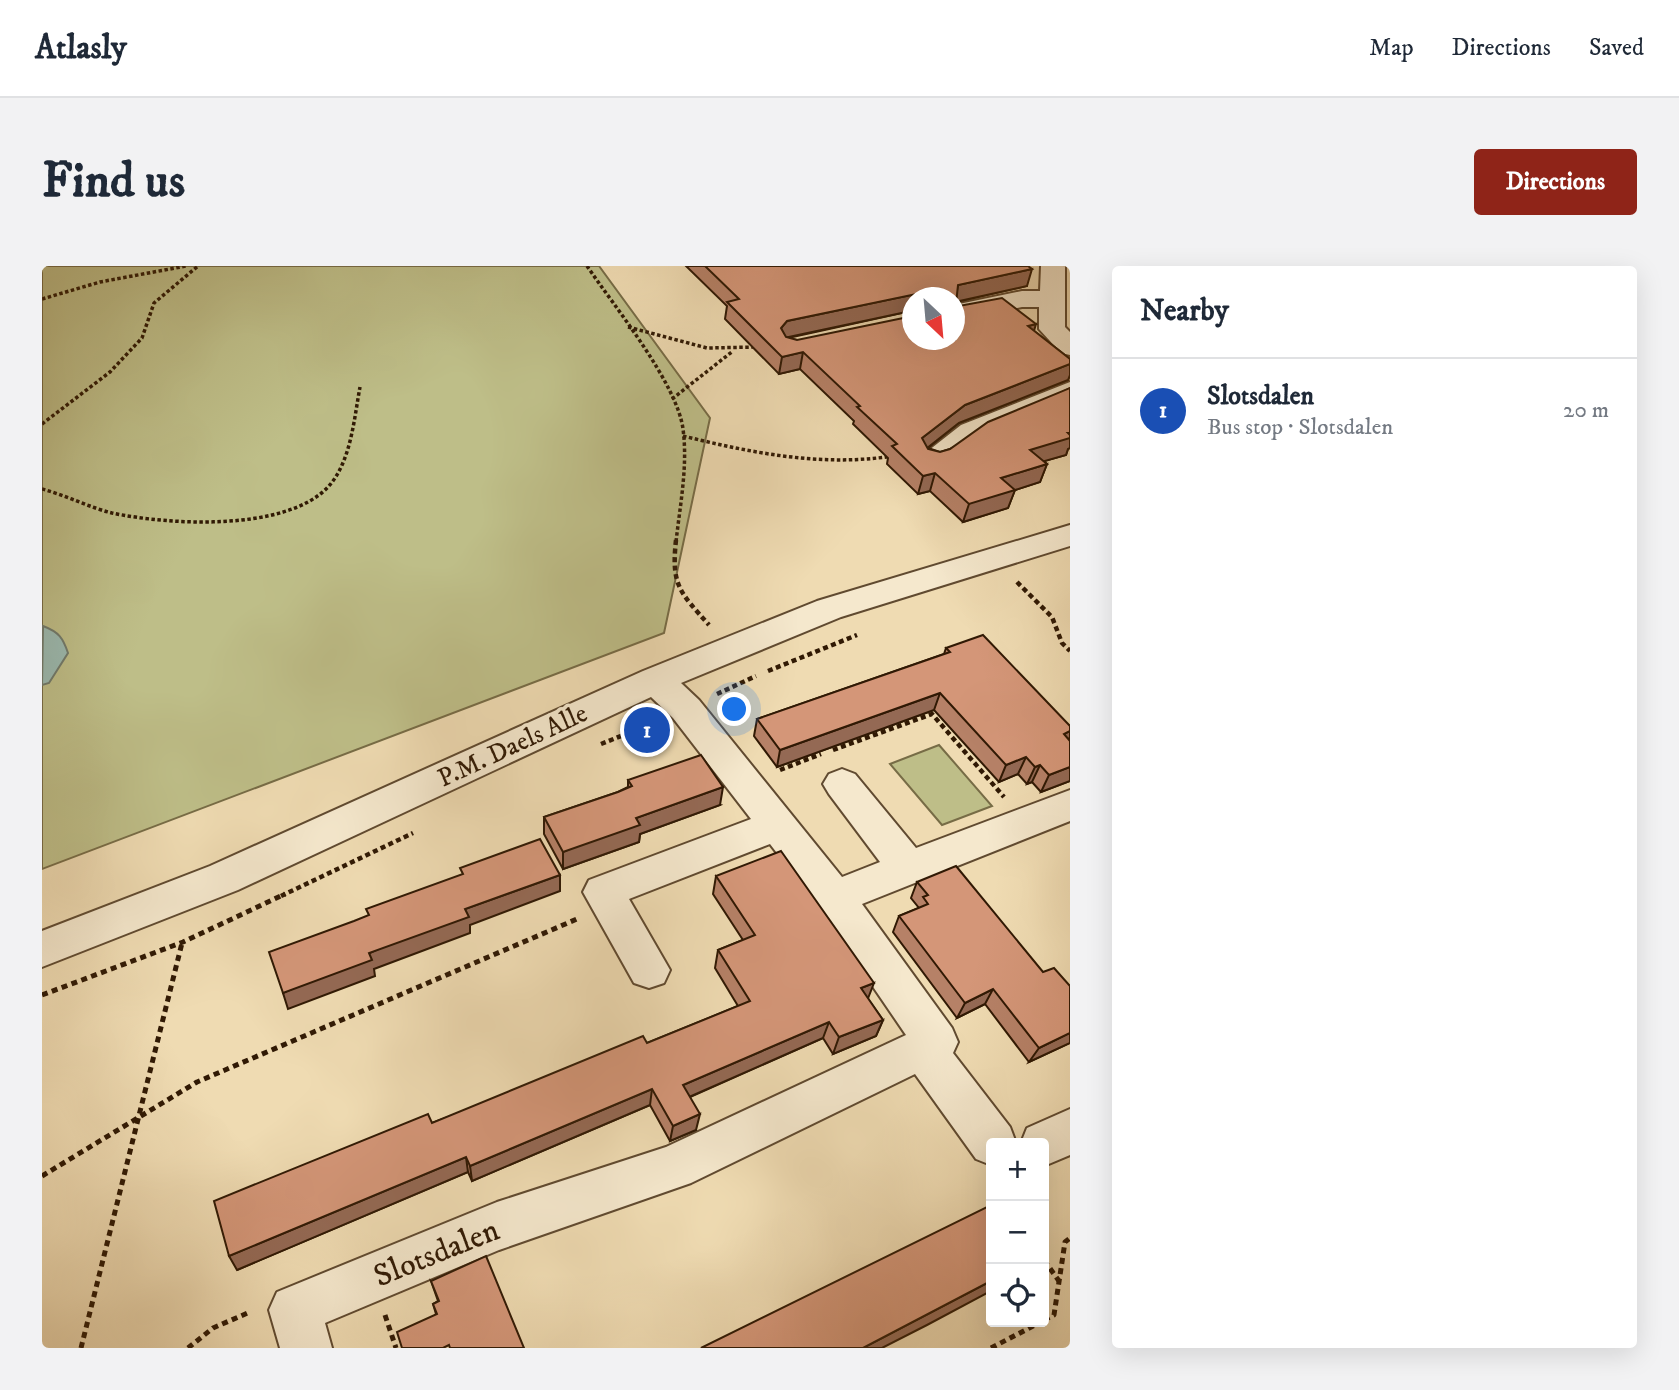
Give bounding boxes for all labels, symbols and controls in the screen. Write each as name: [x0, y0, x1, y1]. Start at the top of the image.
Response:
text: Atlasly: [35, 28, 127, 69]
text: Map: [1369, 33, 1414, 63]
text: Directions: [1452, 33, 1551, 63]
text: Saved: [1589, 33, 1644, 63]
button: Directions: [1474, 149, 1637, 215]
text: Find us: [42, 151, 185, 213]
north arrow: [902, 287, 965, 350]
text: Nearby: [1140, 293, 1229, 330]
text: Slotsdalen: [1207, 380, 1314, 413]
text: 1: [1159, 396, 1167, 425]
text: 20 m: [1563, 396, 1609, 425]
text: Bus stop · Slotsdalen: [1207, 413, 1393, 442]
your location: [717, 692, 751, 726]
street label: P.M. Daels Alle: [432, 697, 593, 795]
pin: 1: [624, 704, 670, 756]
map controls: [986, 1138, 1049, 1327]
button: +: [986, 1138, 1049, 1201]
button: −: [986, 1201, 1049, 1264]
street label: Slotsdalen: [368, 1211, 506, 1297]
button: locate: [986, 1264, 1049, 1327]

